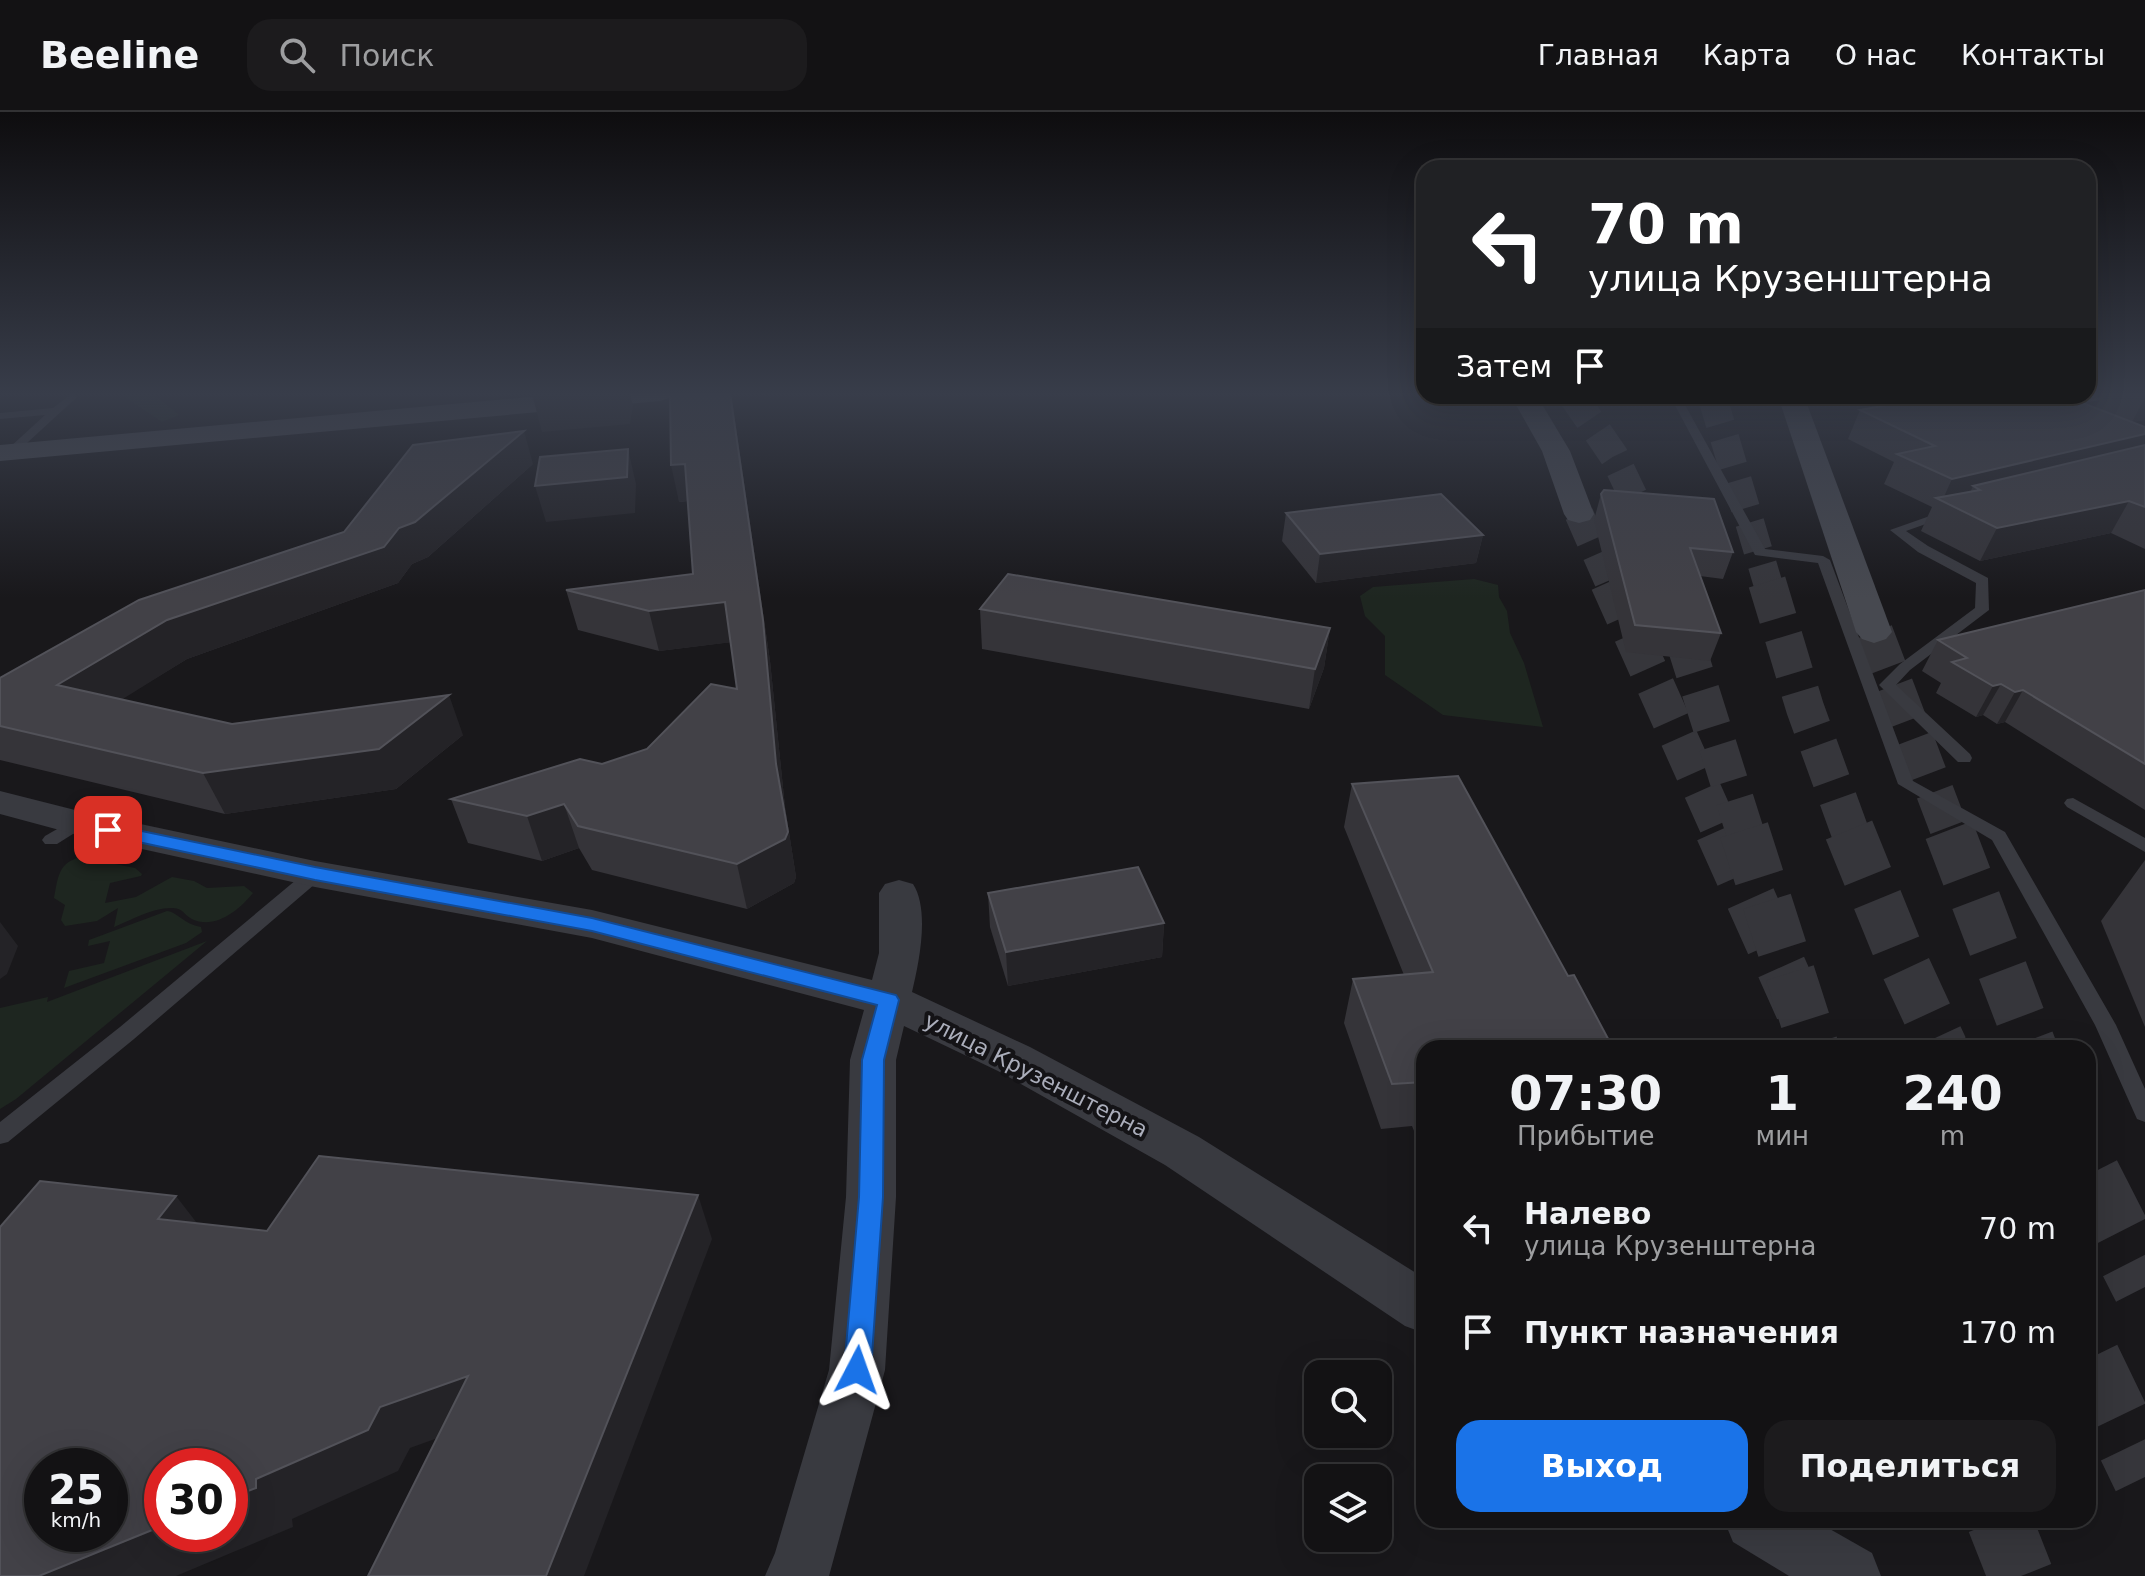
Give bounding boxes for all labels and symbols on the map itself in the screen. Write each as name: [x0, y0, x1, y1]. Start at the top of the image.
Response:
pin: [74, 796, 142, 864]
street label: улица Крузенштерна: [920, 1008, 1152, 1142]
position arrow: [815, 1328, 899, 1412]
speed limit sign: 30: [144, 1448, 248, 1552]

